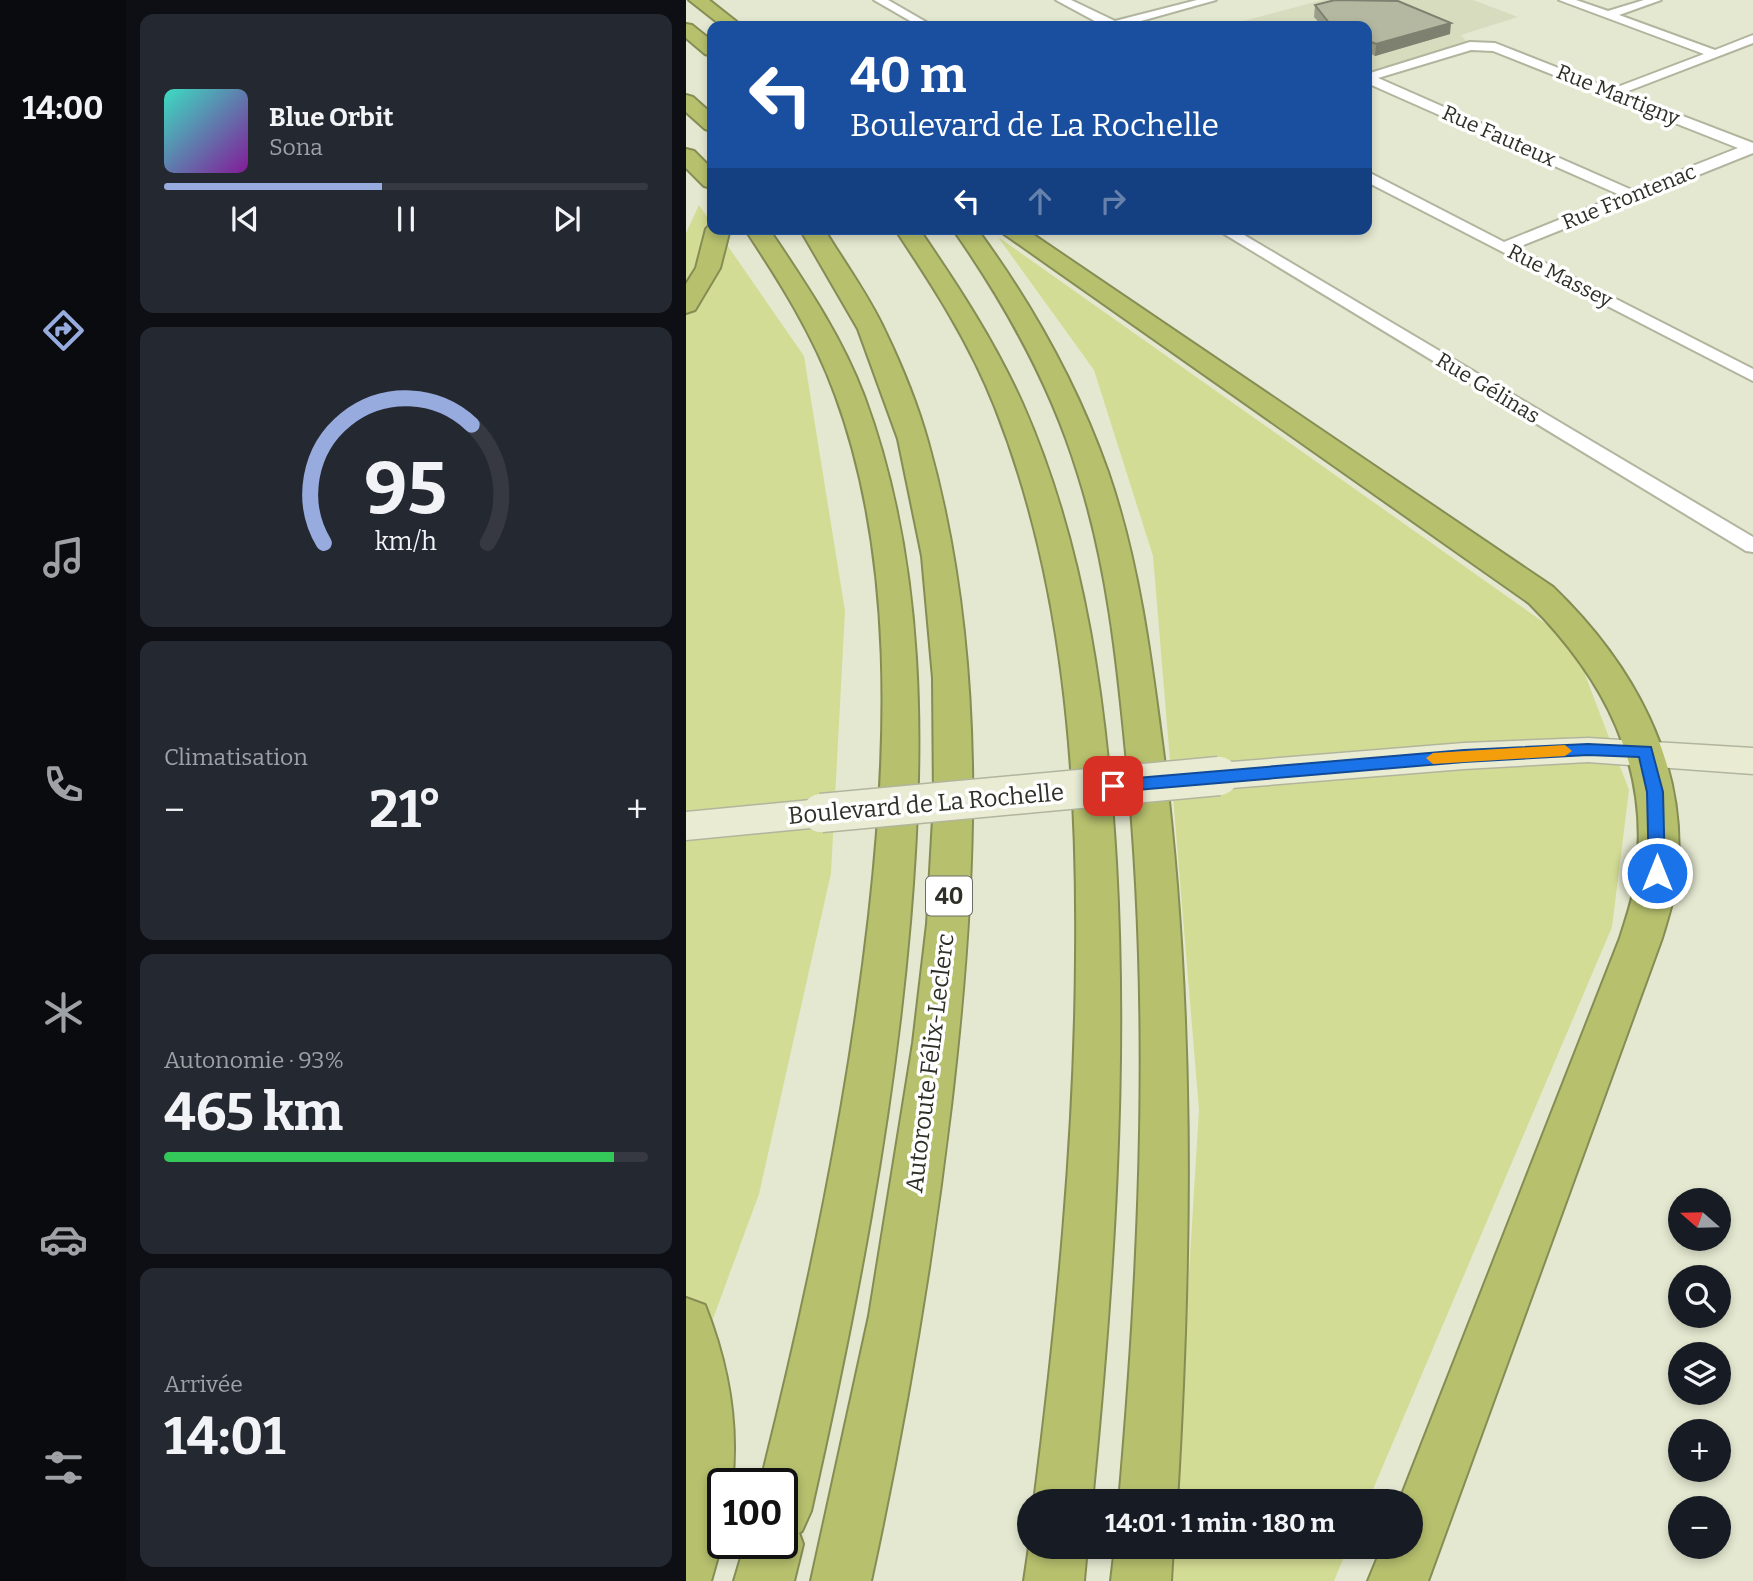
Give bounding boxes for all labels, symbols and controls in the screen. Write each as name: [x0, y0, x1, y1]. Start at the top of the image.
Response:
text: 40 m: [850, 46, 967, 105]
icon: left: [735, 49, 826, 140]
street label: Rue Martigny: [1553, 59, 1684, 132]
text: 14:00: [22, 89, 104, 127]
street label: Rue Fauteux: [1438, 99, 1560, 173]
text: Blue Orbit: [269, 102, 393, 133]
text: Boulevard de La Rochelle: [850, 106, 1219, 144]
text: Sona: [269, 133, 323, 161]
street label: Rue Frontenac: [1558, 158, 1700, 236]
icon: left: [948, 182, 986, 220]
icon: ahead: [1021, 182, 1059, 220]
icon: right: [1094, 182, 1132, 220]
icon: previous: [226, 200, 264, 238]
icon: pause: [387, 200, 425, 238]
icon: next: [548, 200, 586, 238]
street label: Rue Massey: [1503, 238, 1618, 314]
icon: directions: [39, 306, 88, 355]
street label: Rue Gélinas: [1431, 347, 1545, 429]
text: 95: [365, 446, 447, 533]
text: km/h: [375, 527, 437, 557]
icon: music: [39, 533, 88, 582]
text: Climatisation: [164, 743, 308, 771]
pin: [1083, 756, 1143, 816]
icon: phone: [39, 760, 88, 809]
icon: arrive: [1094, 767, 1132, 805]
text: 21°: [369, 778, 442, 841]
street label: Boulevard de La Rochelle: [787, 778, 1065, 830]
text: −: [164, 787, 185, 833]
text: +: [626, 787, 648, 833]
position arrow: [1620, 836, 1694, 910]
road number: 40: [926, 876, 972, 916]
street label: Autoroute Félix-Leclerc: [900, 932, 960, 1194]
icon: climate: [39, 988, 88, 1037]
text: Autonomie · 93%: [164, 1046, 344, 1074]
text: 465 km: [164, 1081, 343, 1144]
north arrow: [1668, 1188, 1731, 1251]
map controls: [1668, 1188, 1731, 1559]
icon: car: [39, 1215, 88, 1264]
button: search: [1668, 1265, 1731, 1328]
button: layers: [1668, 1342, 1731, 1405]
text: Arrivée: [164, 1370, 243, 1398]
text: 14:01: [164, 1405, 285, 1468]
button: +: [1668, 1419, 1731, 1482]
icon: filters: [39, 1443, 88, 1492]
speed limit sign: 100: [707, 1468, 798, 1559]
button: −: [1668, 1496, 1731, 1559]
text: 14:01 · 1 min · 180 m: [1105, 1508, 1335, 1539]

